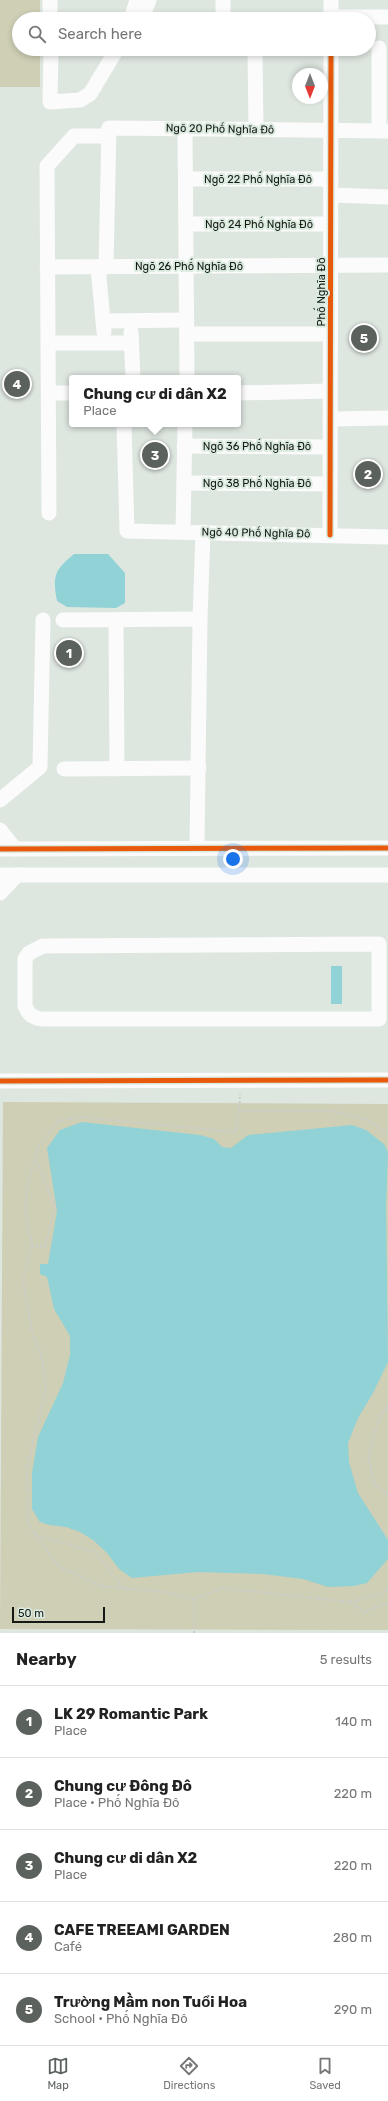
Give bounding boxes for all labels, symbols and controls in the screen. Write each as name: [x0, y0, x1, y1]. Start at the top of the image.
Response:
search box: [12, 12, 376, 56]
icon: search: [26, 23, 48, 45]
text: Search here: [58, 25, 142, 43]
north arrow: [292, 68, 328, 104]
street label: Ngõ 20 Phố Nghĩa Đô: [166, 120, 274, 136]
street label: Ngõ 22 Phố Nghĩa Đô: [204, 171, 312, 186]
street label: Ngõ 24 Phố Nghĩa Đô: [205, 216, 313, 231]
street label: Phố Nghĩa Đô: [313, 257, 328, 327]
street label: Ngõ 26 Phố Nghĩa Đô: [135, 258, 243, 273]
pin: 5: [351, 323, 377, 353]
pin: 4: [4, 369, 30, 399]
popup: [69, 375, 241, 427]
text: Chung cư di dân X2: [83, 385, 227, 403]
text: Place: [83, 403, 116, 418]
street label: Ngõ 36 Phố Nghĩa Đô: [203, 438, 311, 453]
pin: 3: [142, 440, 168, 470]
pin: 2: [355, 459, 381, 489]
street label: Ngõ 38 Phố Nghĩa Đô: [203, 475, 311, 490]
street label: Ngõ 40 Phố Nghĩa Đô: [201, 524, 311, 540]
pin: 1: [56, 638, 82, 668]
your location: [223, 849, 243, 869]
scale bar: [12, 1605, 105, 1624]
text: 50 m: [18, 1607, 44, 1620]
text: Nearby: [16, 1649, 77, 1669]
text: 5 results: [320, 1652, 372, 1667]
text: LK 29 Romantic Park: [54, 1705, 208, 1723]
text: 1: [26, 1714, 32, 1729]
text: 140 m: [335, 1714, 372, 1729]
text: Place: [54, 1723, 87, 1738]
text: Chung cư Đông Đô: [54, 1777, 192, 1795]
text: 2: [25, 1786, 33, 1801]
text: 220 m: [334, 1786, 372, 1801]
text: Place · Phố Nghĩa Đô: [54, 1795, 179, 1810]
text: Chung cư di dân X2: [54, 1849, 197, 1867]
text: 3: [25, 1858, 33, 1873]
text: 220 m: [334, 1858, 372, 1873]
text: Place: [54, 1867, 87, 1882]
text: CAFE TREEAMI GARDEN: [54, 1921, 230, 1939]
text: 4: [25, 1930, 33, 1945]
text: 280 m: [333, 1930, 372, 1945]
text: Café: [54, 1939, 82, 1954]
text: Trường Mầm non Tuổi Hoa: [54, 1993, 247, 2011]
text: 5: [25, 2002, 33, 2017]
text: 290 m: [334, 2002, 372, 2017]
text: School · Phố Nghĩa Đô: [54, 2011, 188, 2026]
tab: Map: [47, 2055, 69, 2092]
tab: Directions: [163, 2055, 215, 2092]
tab: Saved: [310, 2055, 341, 2092]

